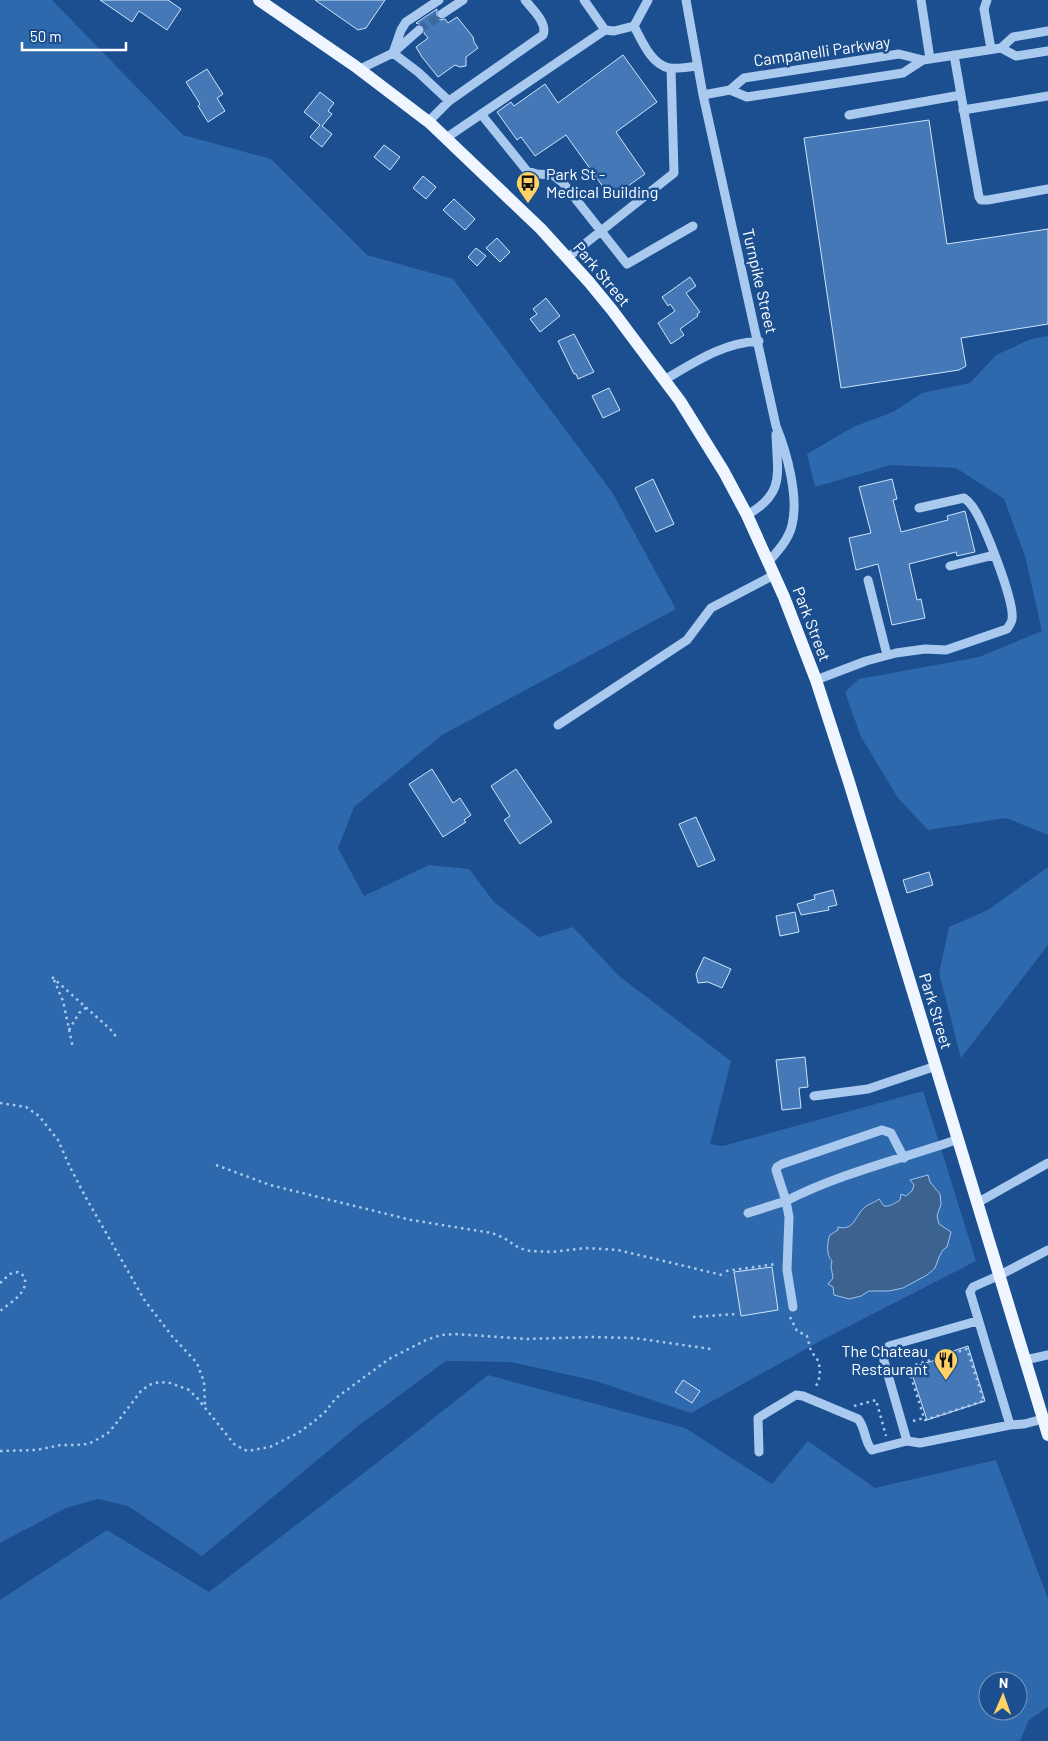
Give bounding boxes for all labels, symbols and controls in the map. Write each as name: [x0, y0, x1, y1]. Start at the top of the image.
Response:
scale bar: [22, 20, 126, 52]
text: 50 m: [30, 27, 62, 45]
street label: Campanelli Parkway: [752, 31, 892, 70]
place label: Park St - Medical Building: [546, 164, 658, 201]
bus stop icon: Park St - Medical Building: [515, 170, 541, 204]
street label: Turnpike Street: [739, 226, 782, 335]
street label: Park Street: [570, 238, 635, 310]
street label: Park Street: [790, 584, 835, 664]
street label: Park Street: [916, 971, 957, 1051]
place label: The Chateau Restaurant: [841, 1341, 928, 1378]
restaurant icon: The Chateau Restaurant: [933, 1347, 959, 1381]
north arrow: [978, 1671, 1028, 1721]
text: N: [999, 1674, 1008, 1691]

